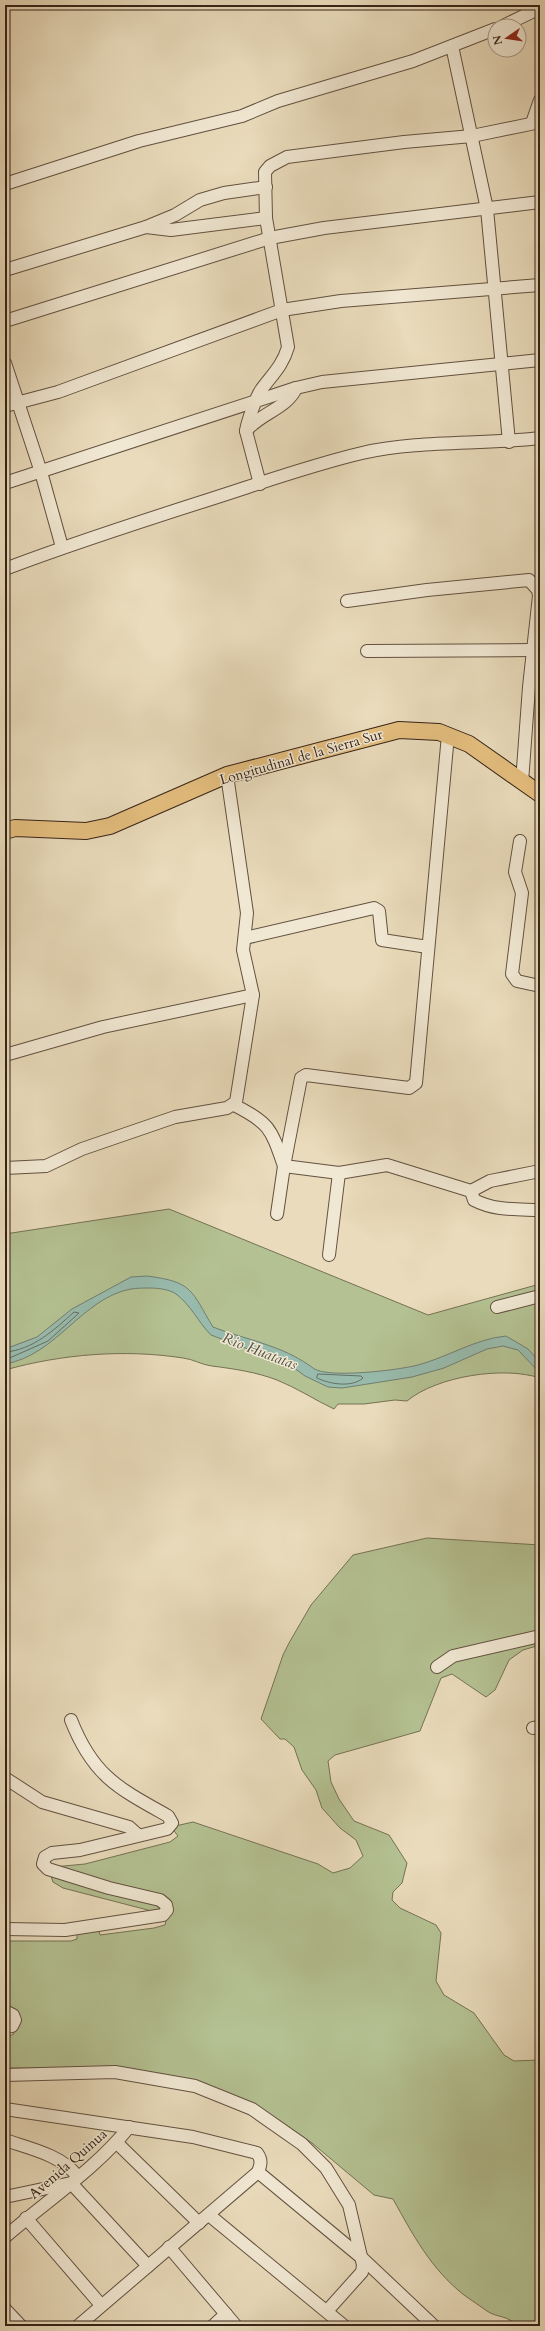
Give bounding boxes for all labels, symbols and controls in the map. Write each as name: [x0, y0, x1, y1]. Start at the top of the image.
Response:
north arrow: [487, 18, 527, 58]
text: N: [489, 33, 506, 46]
street label: Longitudinal de la Sierra Sur: [217, 724, 386, 789]
water label: Rio Huatatas: [219, 1327, 301, 1375]
street label: Avenida Quinua: [25, 2125, 111, 2203]

